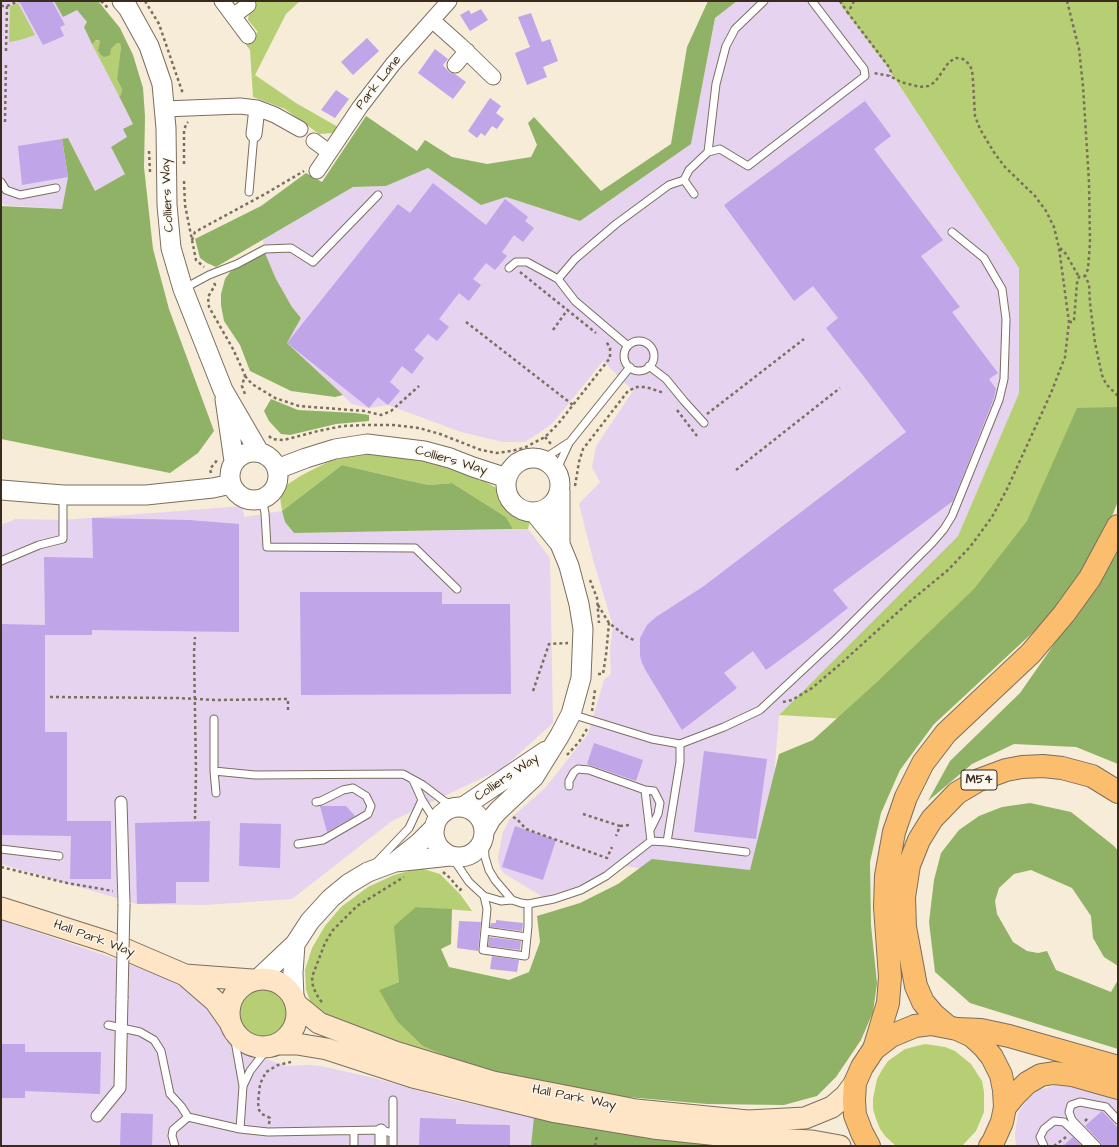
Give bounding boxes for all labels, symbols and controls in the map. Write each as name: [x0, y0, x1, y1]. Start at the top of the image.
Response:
street label: Park Lane: [353, 53, 405, 113]
street label: Colliers Way: [158, 157, 178, 233]
street label: Colliers Way: [413, 443, 489, 479]
street label: Colliers Way: [472, 751, 542, 805]
road number: M54: [961, 770, 997, 790]
street label: Hall Park Way: [51, 917, 137, 961]
street label: Hall Park Way: [531, 1082, 617, 1114]

